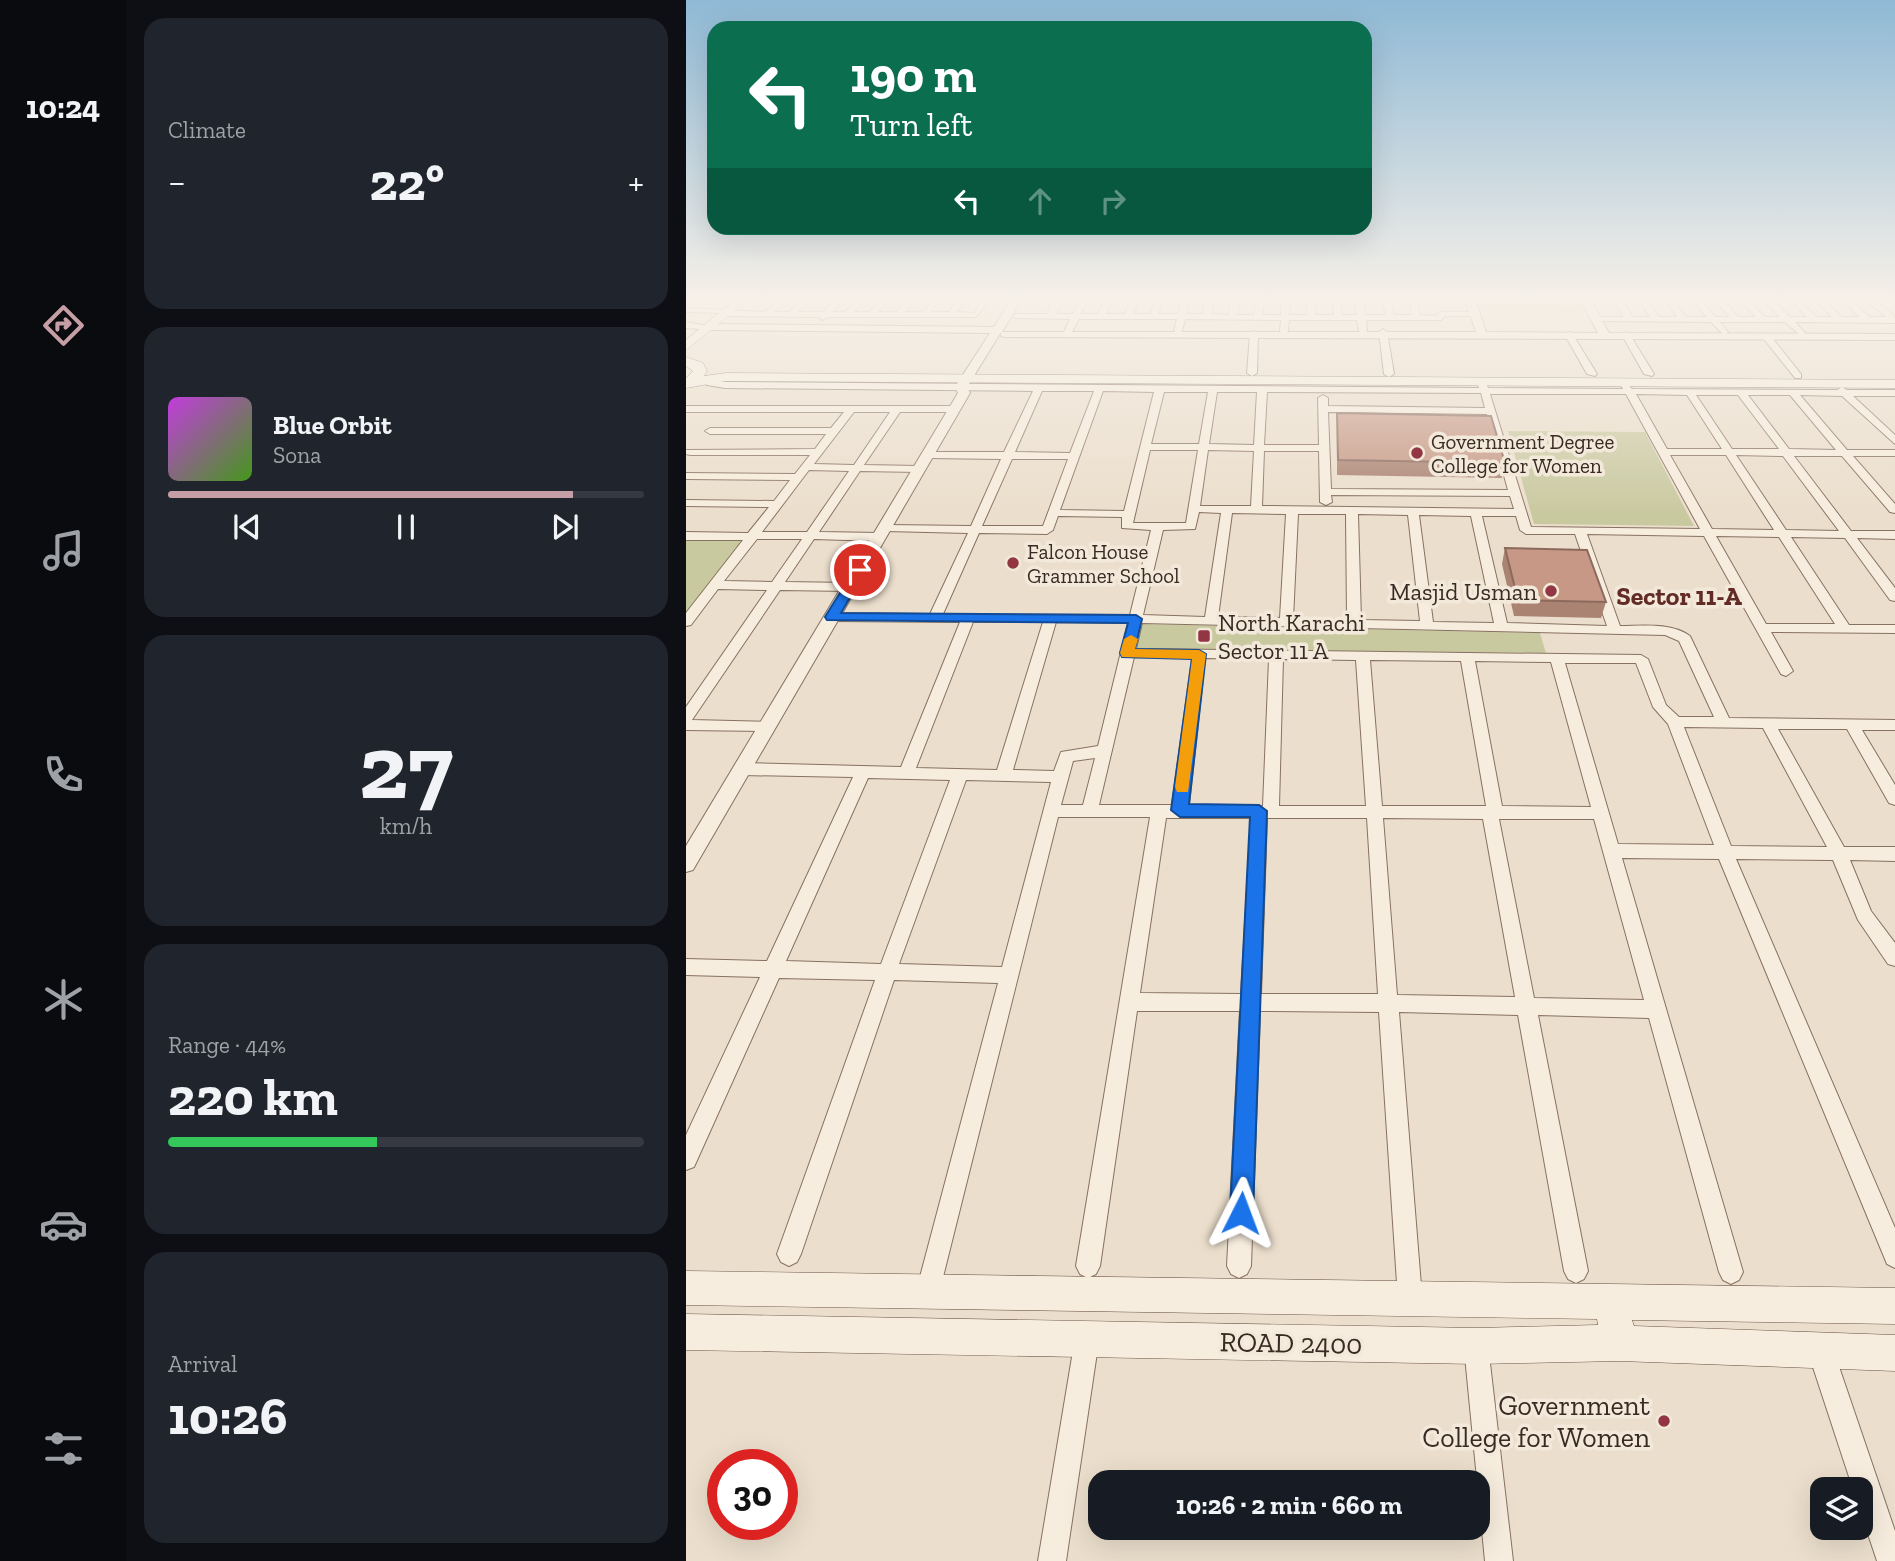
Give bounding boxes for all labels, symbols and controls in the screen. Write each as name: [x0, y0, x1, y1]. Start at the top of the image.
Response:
text: 190 m: [850, 46, 976, 105]
icon: left: [735, 49, 826, 140]
text: 10:24: [26, 88, 100, 126]
text: Turn left: [850, 106, 972, 144]
text: Climate: [168, 116, 246, 144]
text: 22°: [370, 151, 444, 213]
text: −: [168, 159, 186, 205]
text: +: [628, 159, 644, 205]
icon: left: [948, 182, 986, 220]
icon: ahead: [1021, 182, 1059, 220]
icon: right: [1094, 182, 1132, 220]
icon: directions: [39, 301, 88, 350]
text: Blue Orbit: [273, 409, 392, 441]
place label: Government Degree College for Women: [1431, 429, 1614, 478]
text: Sona: [273, 441, 321, 469]
marker: Government Degree College for Women: [1409, 445, 1425, 461]
icon: previous: [228, 508, 266, 546]
icon: pause: [387, 508, 425, 546]
icon: next: [546, 508, 584, 546]
icon: music: [39, 526, 88, 575]
place label: Falcon House Grammer School: [1027, 539, 1180, 588]
pin: [830, 540, 890, 600]
icon: arrive: [841, 551, 879, 589]
marker: Falcon House Grammer School: [1005, 555, 1021, 571]
place label: Masjid Usman: [1389, 577, 1537, 606]
district label: Sector 11-A: [1616, 580, 1742, 612]
marker: Masjid Usman: [1543, 583, 1559, 599]
place label: North Karachi Sector 11 A: [1218, 608, 1365, 665]
marker: North Karachi Sector 11 A: [1196, 628, 1212, 644]
text: 27: [359, 712, 453, 821]
icon: phone: [39, 750, 88, 799]
text: km/h: [380, 812, 432, 840]
icon: climate: [39, 975, 88, 1024]
text: Range · 44%: [168, 1031, 286, 1059]
text: 220 km: [168, 1066, 338, 1128]
position arrow: [1204, 1176, 1278, 1250]
icon: car: [39, 1200, 88, 1249]
street label: ROAD 2400: [1219, 1325, 1363, 1361]
text: Arrival: [168, 1350, 237, 1378]
text: 10:26: [168, 1385, 288, 1447]
place label: Government College for Women: [1422, 1389, 1651, 1454]
marker: Government College for Women: [1656, 1413, 1672, 1429]
icon: filters: [39, 1424, 88, 1473]
speed limit sign: 30: [707, 1449, 798, 1540]
map controls: [1810, 1477, 1873, 1540]
button: layers: [1810, 1477, 1873, 1540]
text: 10:26 · 2 min · 660 m: [1176, 1489, 1402, 1521]

